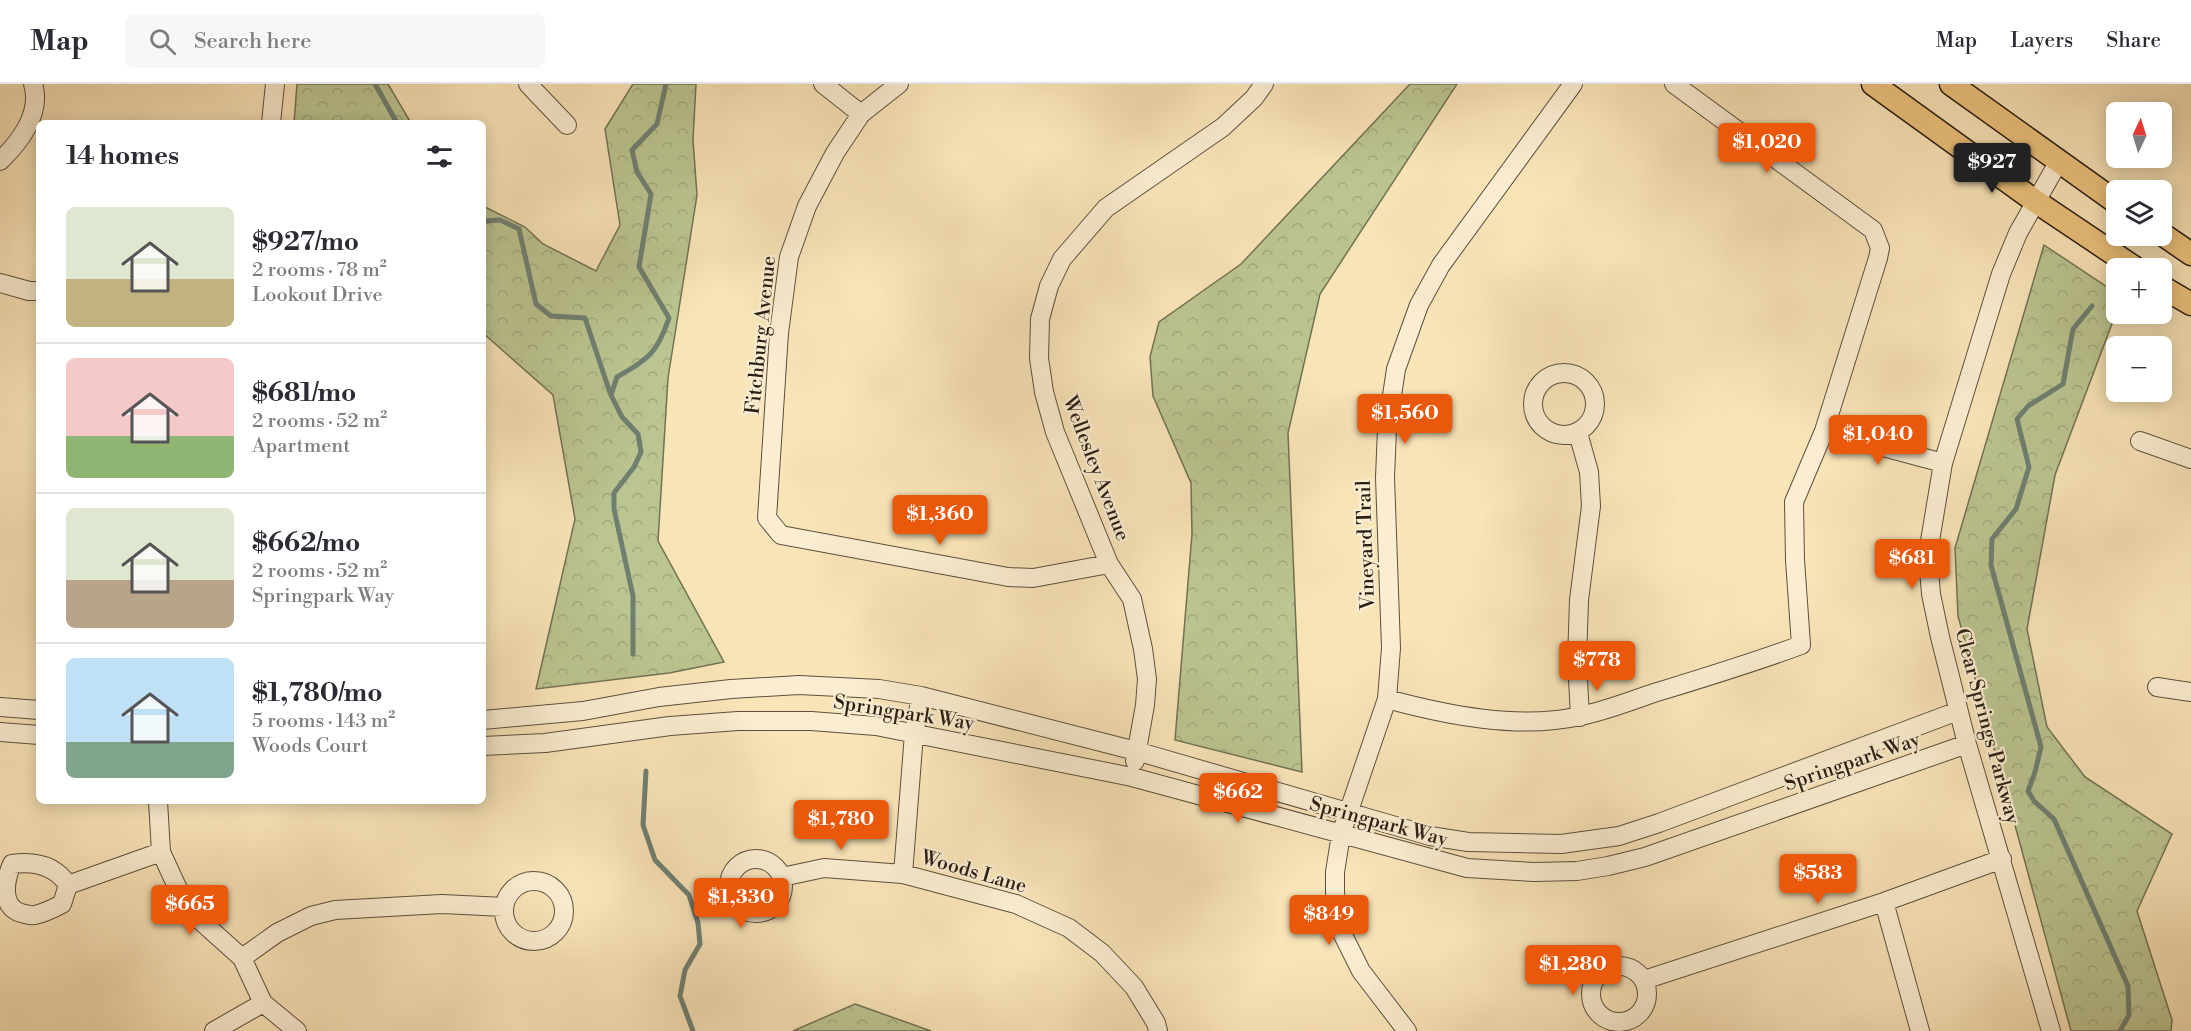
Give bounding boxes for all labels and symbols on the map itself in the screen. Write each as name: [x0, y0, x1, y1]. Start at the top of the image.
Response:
north arrow: [2106, 102, 2172, 168]
pin: $1,020: [1718, 123, 1816, 174]
pin: $927: [1956, 143, 2028, 194]
street label: Fitchburg Avenue: [741, 254, 782, 416]
street label: Wellesley Avenue: [1056, 392, 1135, 545]
pin: $1,560: [1356, 394, 1454, 445]
pin: $1,040: [1829, 415, 1927, 466]
street label: Vineyard Trail: [1352, 480, 1381, 611]
pin: $1,360: [891, 495, 989, 546]
pin: $681: [1876, 539, 1948, 590]
street label: Clear Springs Parkway: [1948, 626, 2025, 827]
pin: $778: [1561, 641, 1633, 692]
street label: Springpark Way: [832, 690, 976, 737]
street label: Springpark Way: [1781, 727, 1924, 797]
pin: $662: [1202, 773, 1274, 824]
street label: Springpark Way: [1307, 792, 1451, 853]
pin: $1,780: [792, 800, 890, 851]
street label: Woods Lane: [917, 845, 1029, 899]
pin: $583: [1782, 854, 1854, 905]
pin: $1,330: [692, 878, 790, 929]
pin: $665: [154, 885, 226, 936]
pin: $849: [1293, 895, 1365, 946]
pin: $1,280: [1524, 945, 1622, 996]

